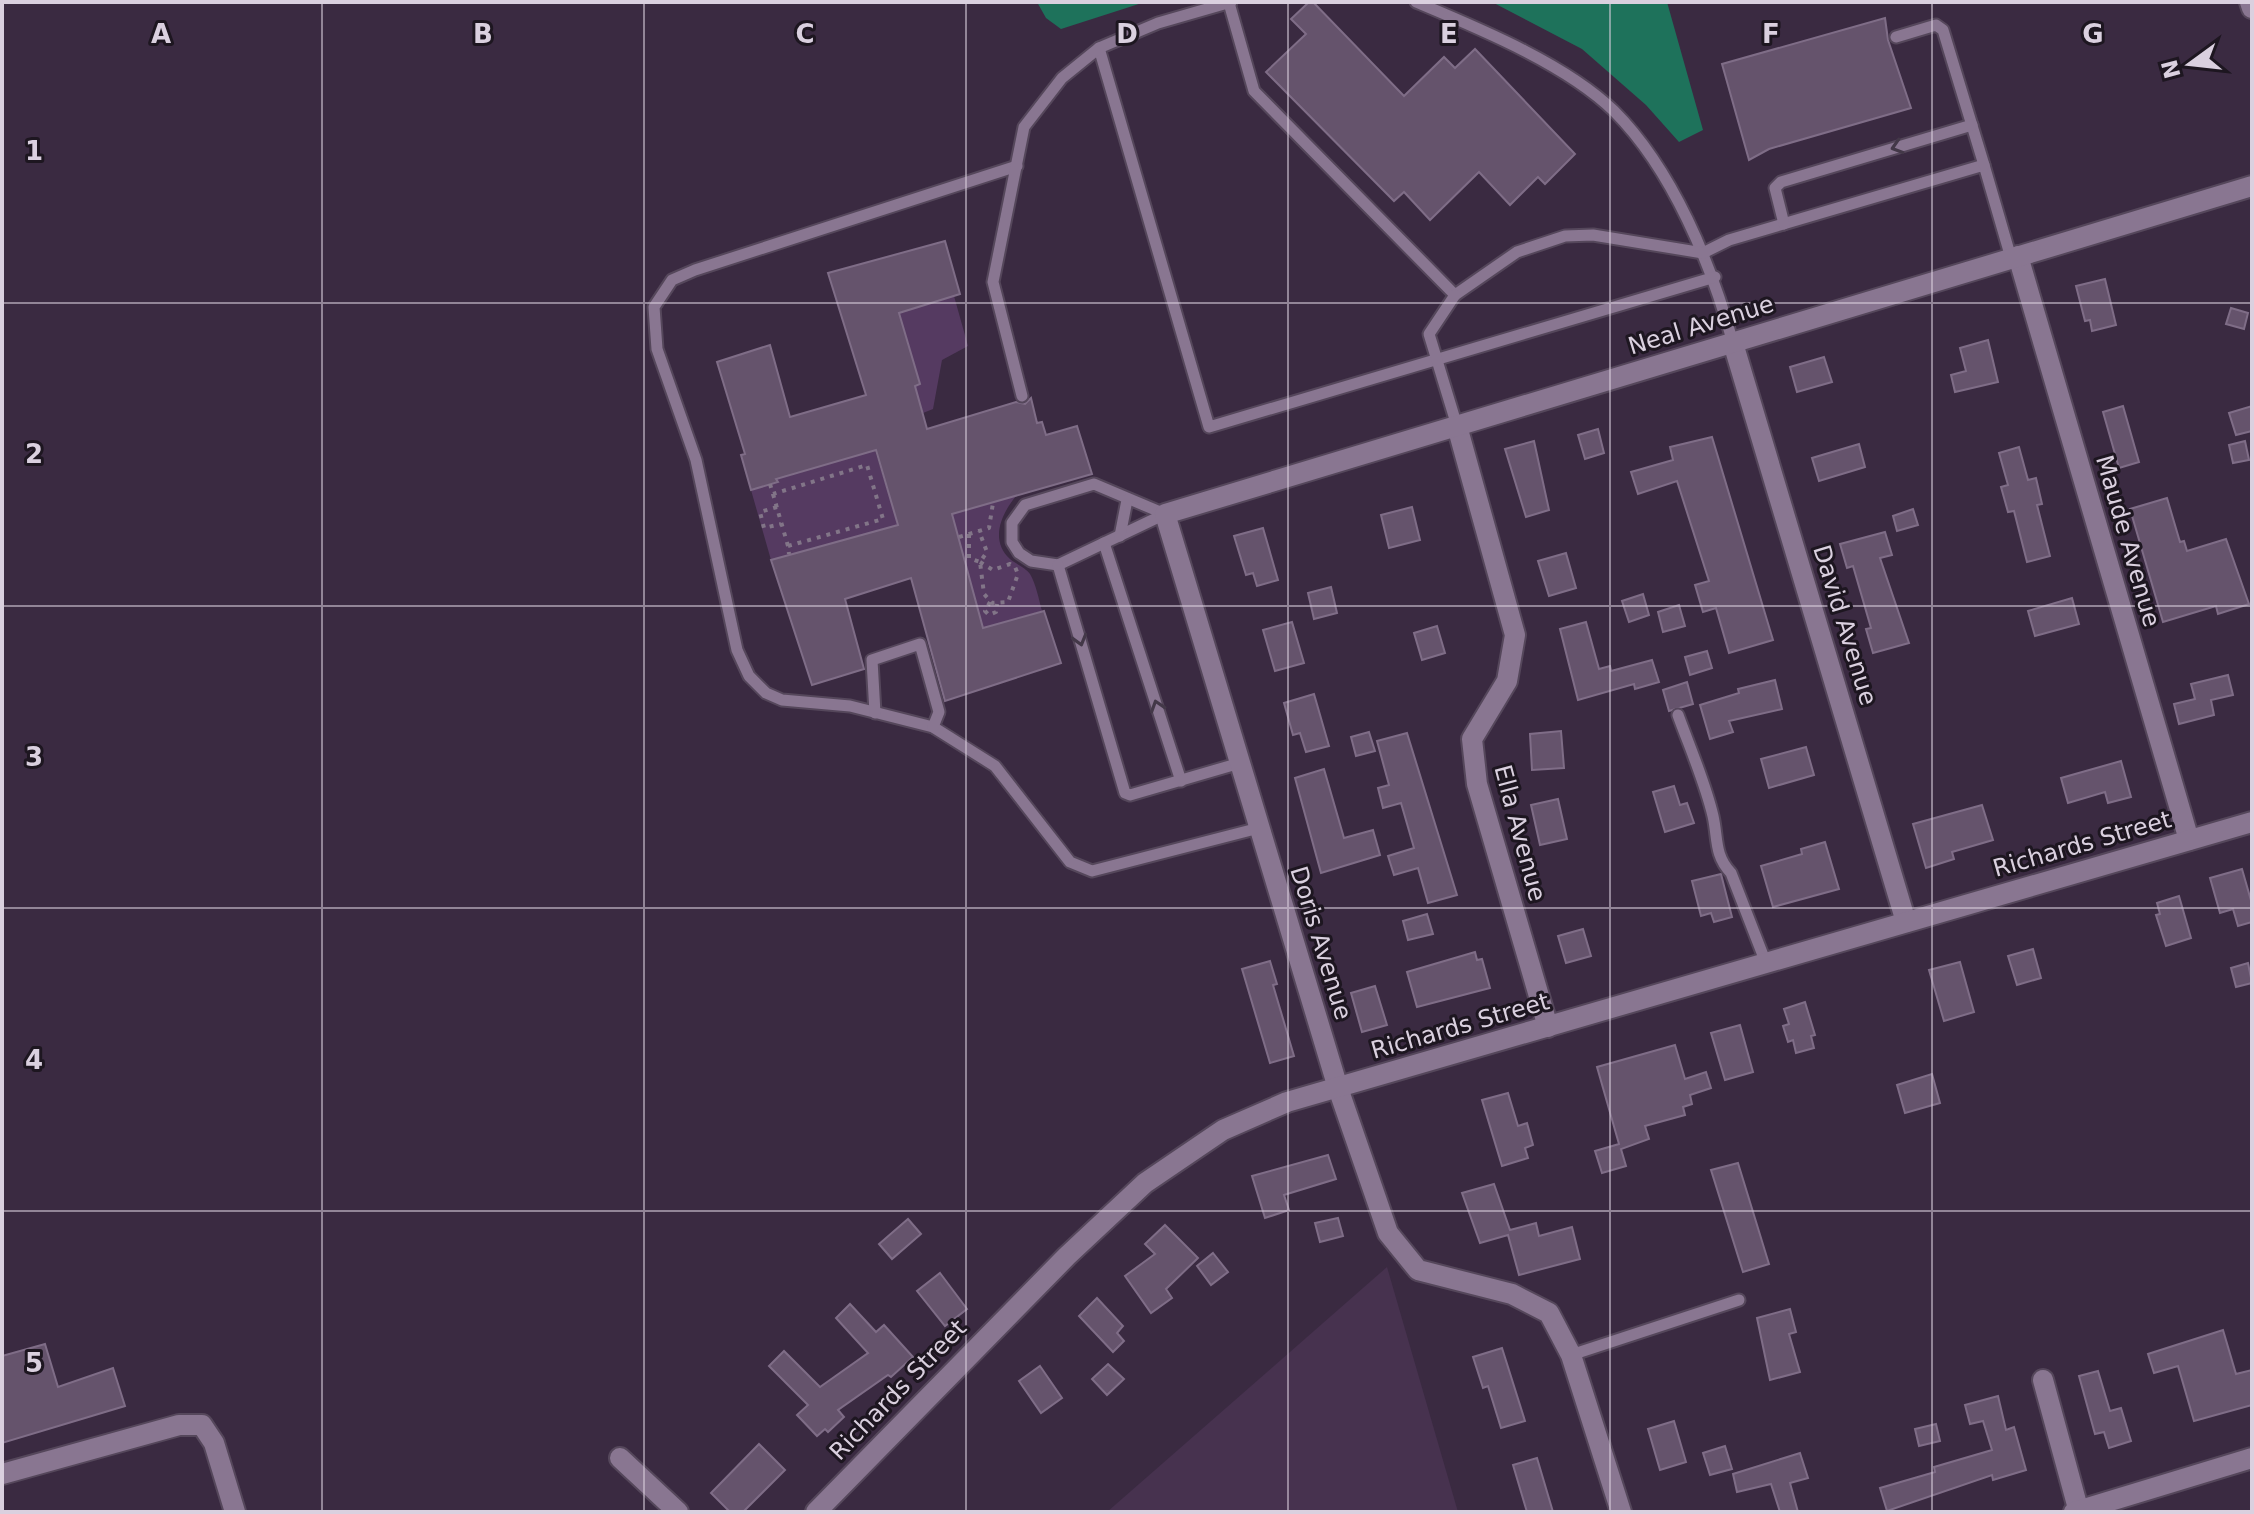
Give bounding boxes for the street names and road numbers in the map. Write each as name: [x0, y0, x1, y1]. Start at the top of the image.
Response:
street label: Neal Avenue: [1625, 290, 1777, 360]
street label: Maude Avenue: [2090, 452, 2166, 630]
street label: David Avenue: [1807, 541, 1883, 709]
street label: Ella Avenue: [1488, 762, 1552, 904]
street label: Richards Street: [1990, 805, 2174, 883]
street label: Doris Avenue: [1284, 863, 1358, 1023]
street label: Richards Street: [1368, 987, 1552, 1065]
street label: Richards Street: [824, 1314, 972, 1466]

